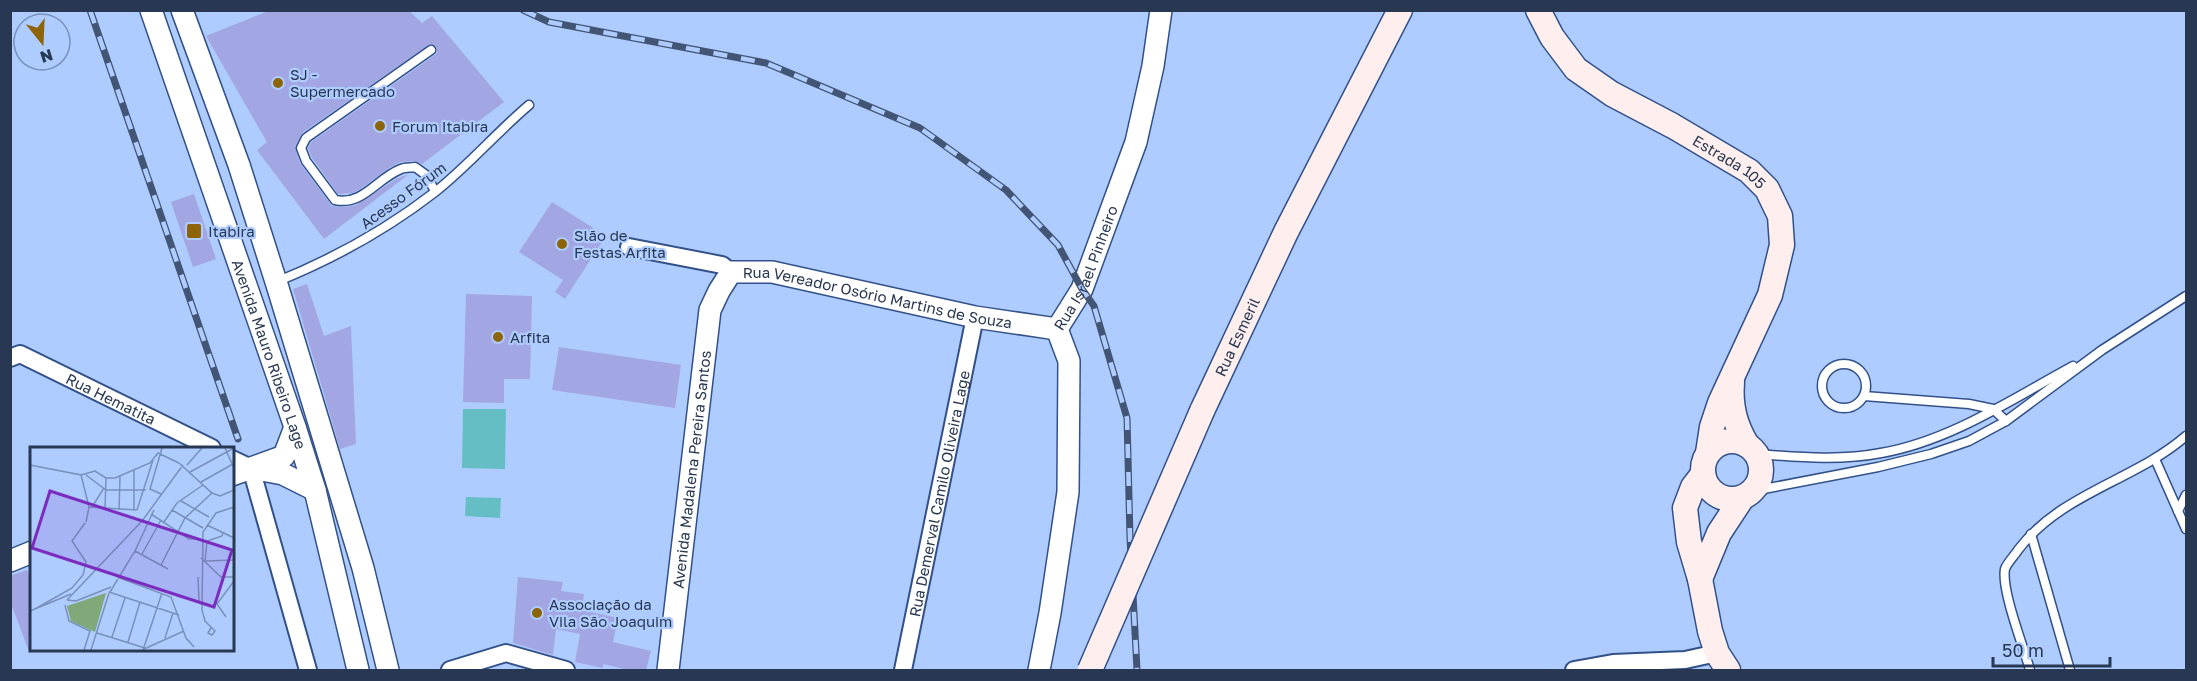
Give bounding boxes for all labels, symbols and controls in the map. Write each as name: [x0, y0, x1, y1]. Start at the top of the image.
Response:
north arrow: [12, 12, 72, 72]
text: N: [38, 45, 56, 68]
place label: SJ - Supermercado: [290, 65, 395, 100]
marker: SJ - Supermercado: [271, 76, 285, 90]
place label: Forum Itabira: [392, 117, 488, 135]
marker: Forum Itabira: [373, 119, 387, 133]
street label: Estrada 105: [1690, 131, 1770, 192]
street label: Acesso Fórum: [357, 158, 449, 232]
street label: Rua Israel Pinheiro: [1050, 203, 1121, 333]
marker: Itabira: [185, 222, 203, 240]
place label: Itabira: [208, 222, 255, 240]
place label: Slão de Festas Arfita: [574, 226, 666, 261]
marker: Slão de Festas Arfita: [555, 237, 569, 251]
street label: Avenida Mauro Ribeiro Lage: [229, 257, 310, 452]
street label: Rua Vereador Osório Martins de Souza: [743, 263, 1013, 331]
street label: Rua Esmeril: [1211, 294, 1263, 379]
place label: Arfita: [510, 328, 550, 346]
marker: Arfita: [491, 330, 505, 344]
street label: Avenida Madalena Pereira Santos: [669, 349, 714, 589]
street label: Rua Hematita: [63, 369, 159, 428]
street label: Rua Demerval Camilo Oliveira Lage: [905, 369, 973, 618]
inset map: [30, 447, 234, 651]
place label: Associação da Vila São Joaquim: [549, 595, 672, 630]
marker: Associação da Vila São Joaquim: [530, 606, 544, 620]
scale bar: [1993, 630, 2110, 668]
text: 50 m: [2002, 639, 2044, 661]

